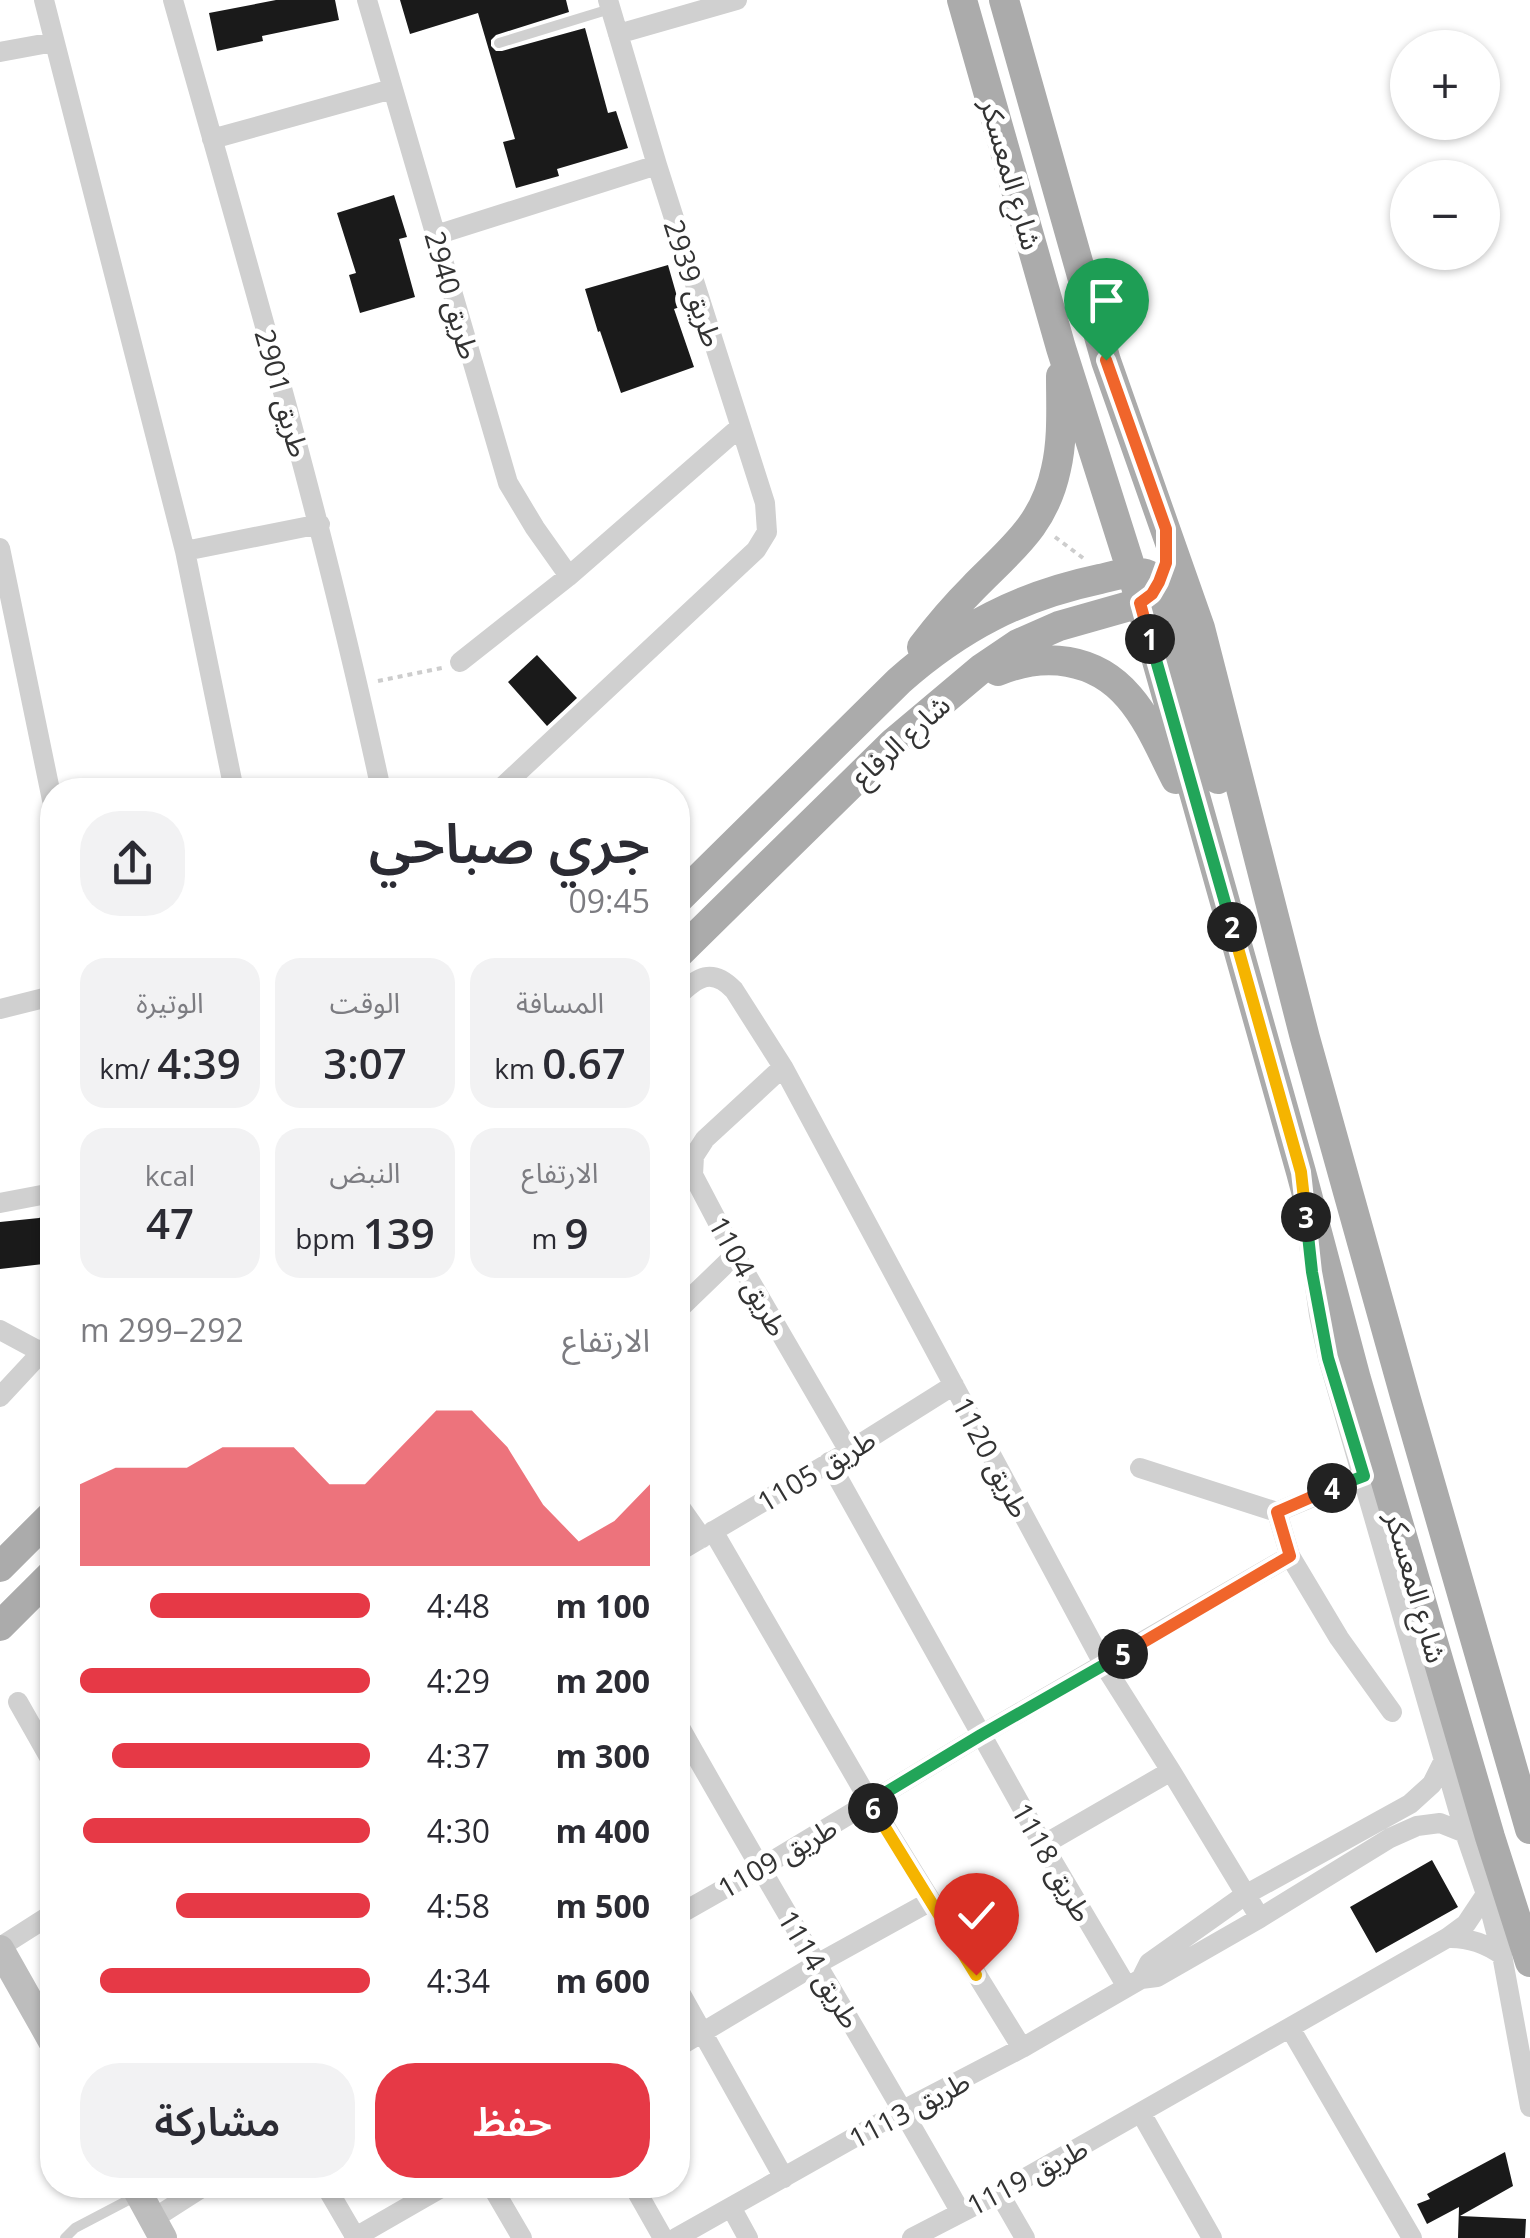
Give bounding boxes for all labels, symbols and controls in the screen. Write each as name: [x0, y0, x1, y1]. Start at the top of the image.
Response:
map controls: [1390, 30, 1500, 270]
button: +: [1390, 30, 1500, 140]
street label: شارع المعسكر: [969, 93, 1052, 255]
button: −: [1390, 160, 1500, 270]
street label: طريق 2939: [656, 215, 732, 351]
street label: طريق 2940: [417, 227, 489, 363]
pin: [1064, 258, 1149, 361]
icon: arrive: [1079, 273, 1134, 328]
street label: طريق 2901: [247, 325, 319, 461]
pin: 1: [1125, 614, 1175, 664]
text: 1: [1142, 620, 1158, 658]
street label: شارع الرفاع: [842, 685, 960, 797]
text: جري صباحي: [369, 804, 650, 879]
button: share: [80, 811, 185, 916]
text: 09:45: [568, 879, 650, 922]
pin: 2: [1207, 902, 1257, 952]
text: 2: [1224, 908, 1240, 946]
text: الوتيرة: [136, 983, 204, 1021]
text: الوقت: [330, 983, 400, 1021]
text: المسافة: [516, 983, 604, 1021]
text: 4:39: [157, 1034, 241, 1091]
text: 3:07: [323, 1034, 407, 1091]
text: 0.67: [542, 1034, 626, 1091]
text: /km: [99, 1049, 157, 1087]
text: km: [494, 1049, 542, 1087]
text: النبض: [329, 1153, 401, 1191]
text: الارتفاع: [522, 1153, 598, 1191]
text: kcal: [145, 1156, 195, 1194]
pin: 3: [1281, 1192, 1331, 1242]
text: 47: [146, 1194, 194, 1251]
text: 3: [1298, 1198, 1314, 1236]
text: 139: [363, 1204, 435, 1261]
text: 9: [565, 1204, 589, 1261]
street label: طريق 1104: [700, 1209, 798, 1343]
text: bpm: [295, 1219, 363, 1257]
text: m: [531, 1219, 565, 1257]
text: 292–299 m: [80, 1308, 244, 1351]
text: الارتفاع: [562, 1318, 650, 1361]
street label: طريق 1120: [944, 1390, 1040, 1524]
street label: طريق 1105: [750, 1420, 882, 1520]
pin: 4: [1307, 1463, 1357, 1513]
text: 4: [1324, 1469, 1340, 1507]
street label: شارع المعسكر: [1374, 1506, 1457, 1668]
text: 4:48: [427, 1584, 490, 1627]
text: 100 m: [555, 1584, 650, 1627]
pin: 5: [1098, 1629, 1148, 1679]
text: 5: [1115, 1635, 1131, 1673]
text: 4:29: [427, 1659, 490, 1702]
text: 200 m: [555, 1659, 650, 1702]
text: 4:37: [427, 1734, 490, 1777]
text: 300 m: [555, 1734, 650, 1777]
pin: 6: [848, 1783, 898, 1833]
text: 6: [865, 1789, 881, 1827]
street label: طريق 1118: [1004, 1796, 1102, 1928]
street label: طريق 1109: [711, 1808, 843, 1906]
text: 4:30: [427, 1809, 490, 1852]
text: 400 m: [555, 1809, 650, 1852]
pin: [934, 1873, 1019, 1976]
text: 4:58: [427, 1884, 490, 1927]
text: 500 m: [555, 1884, 650, 1927]
icon: check: [949, 1888, 1004, 1943]
street label: طريق 1114: [770, 1903, 870, 2035]
text: 4:34: [427, 1959, 490, 2002]
text: 600 m: [555, 1959, 650, 2002]
street label: طريق 1113: [842, 2061, 976, 2157]
button: مشاركة: [80, 2063, 355, 2178]
button: حفظ: [375, 2063, 650, 2178]
street label: طريق 1119: [960, 2128, 1094, 2224]

